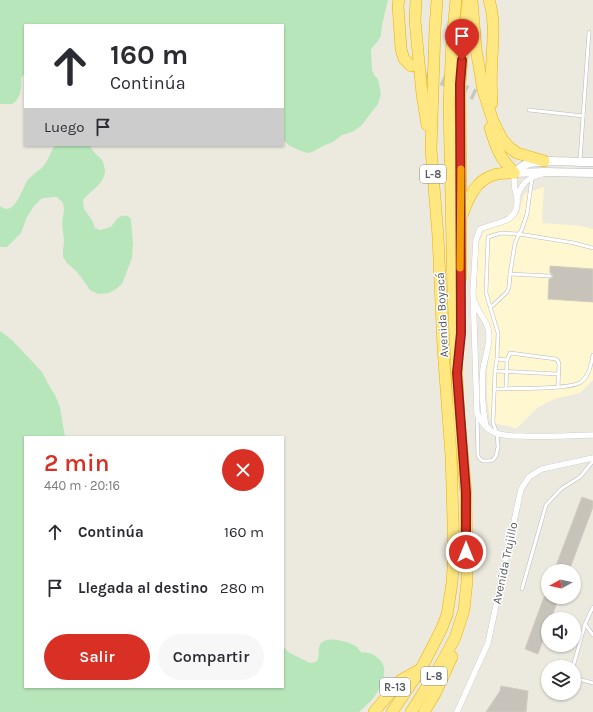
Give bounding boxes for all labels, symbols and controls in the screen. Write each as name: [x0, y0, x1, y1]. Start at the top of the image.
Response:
pin: [445, 19, 479, 60]
icon: arrive: [451, 25, 473, 47]
text: 160 m: [110, 38, 188, 71]
icon: ahead: [44, 40, 96, 92]
text: Continúa: [110, 72, 186, 94]
icon: arrive: [92, 116, 114, 138]
text: Luego: [44, 118, 84, 136]
road number: L-8: [420, 165, 446, 183]
street label: Avenida Boyacá: [433, 272, 451, 358]
text: 2 min: [44, 449, 110, 477]
button: close: [222, 449, 264, 491]
text: 440 m · 20:16: [44, 478, 120, 493]
icon: ahead: [44, 521, 66, 543]
street label: Avenida Trujillo: [489, 521, 521, 605]
text: Continúa: [78, 523, 144, 541]
text: 160 m: [224, 523, 264, 541]
position arrow: [445, 531, 487, 573]
north arrow: [541, 564, 581, 604]
map controls: [541, 564, 581, 700]
icon: arrive: [44, 577, 66, 599]
text: Llegada al destino: [78, 579, 208, 597]
text: 280 m: [220, 579, 265, 597]
button: sound: [541, 612, 581, 652]
button: Salir: [44, 634, 150, 680]
button: Compartir: [158, 634, 264, 680]
button: layers: [541, 660, 581, 700]
road number: L-8: [421, 667, 447, 685]
road number: R-13: [380, 678, 410, 696]

